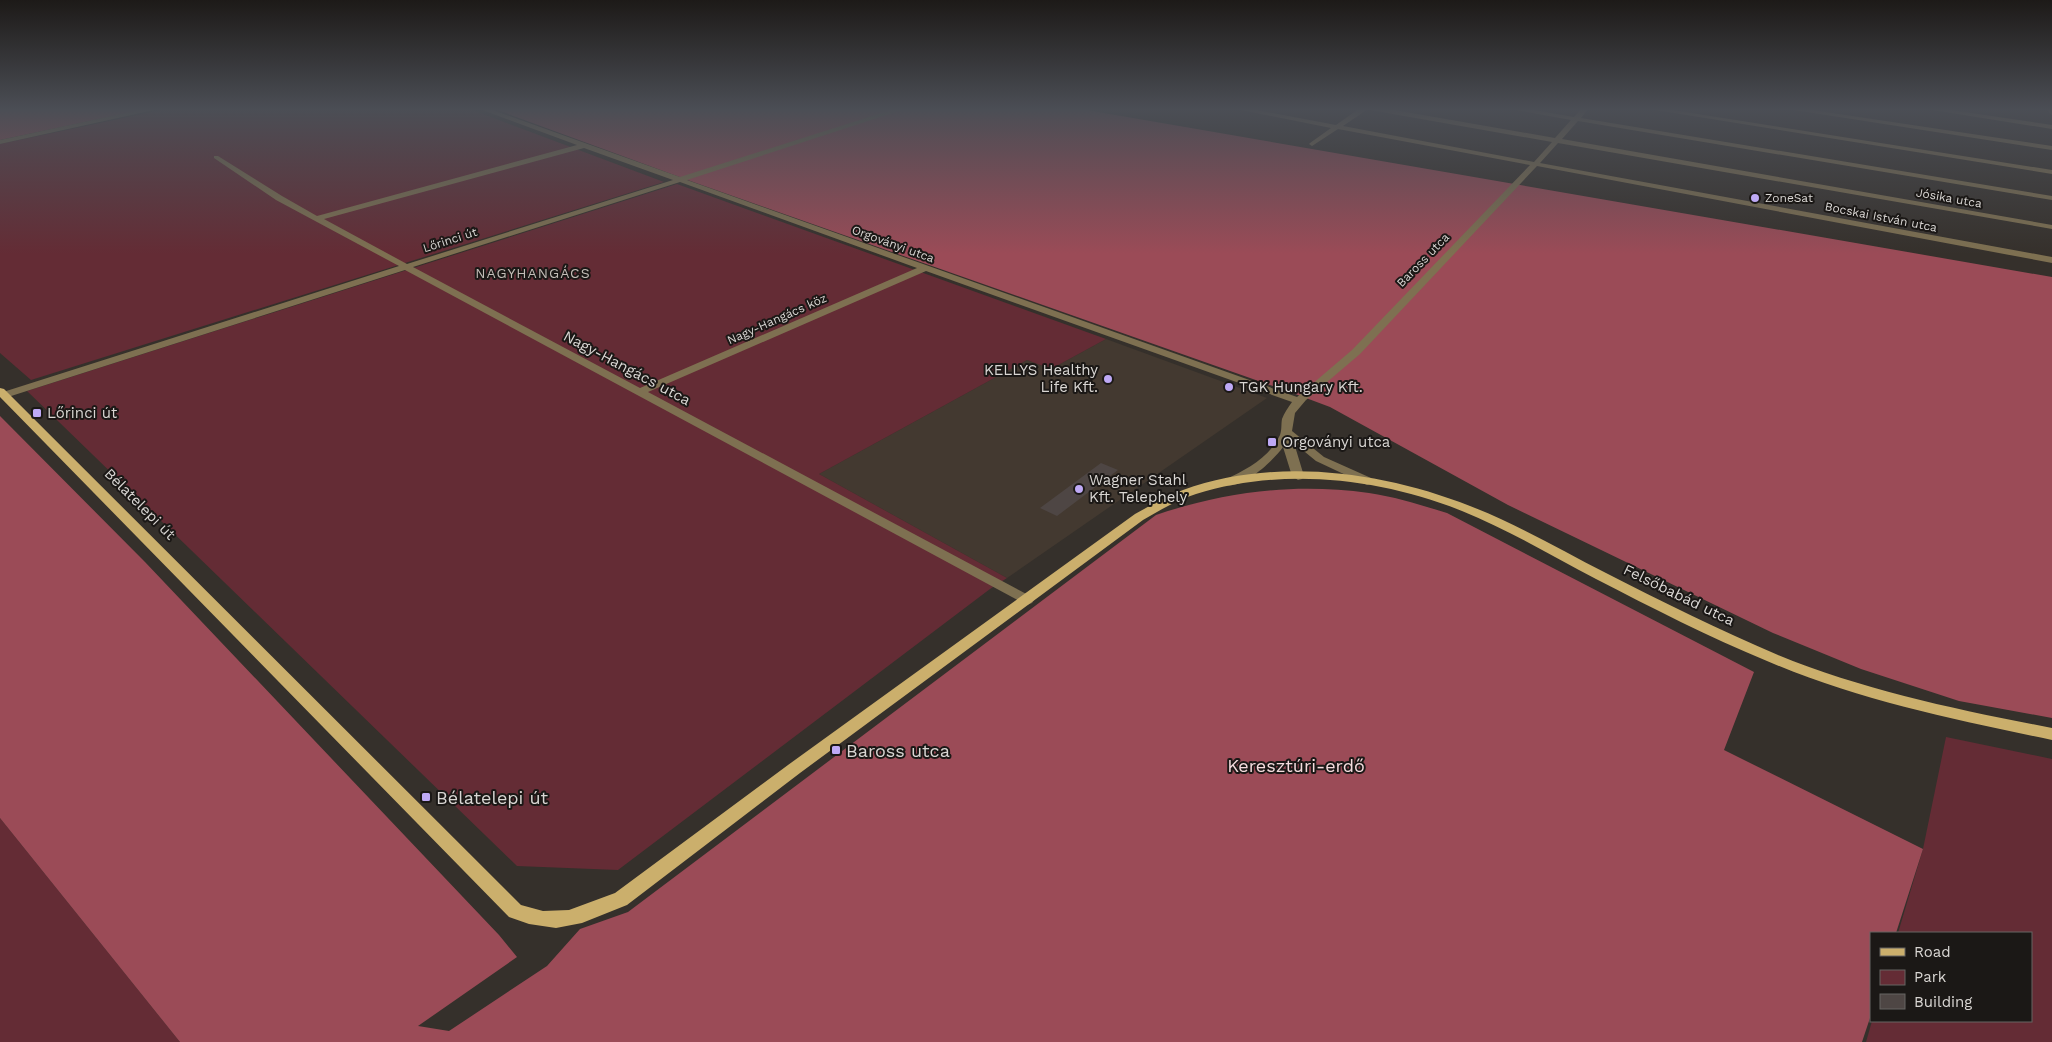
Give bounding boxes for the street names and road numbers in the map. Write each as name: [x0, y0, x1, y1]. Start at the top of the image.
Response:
street label: Jósika utca: [1915, 185, 1983, 211]
street label: Bocskai István utca: [1824, 199, 1938, 235]
street label: Orgoványi utca: [850, 223, 936, 265]
street label: Lőrinci út: [421, 225, 479, 255]
street label: Baross utca: [1394, 230, 1452, 290]
street label: Nagy-Hangács köz: [725, 291, 829, 347]
street label: Nagy-Hangács utca: [560, 327, 694, 409]
street label: Bélatelepi út: [101, 465, 180, 544]
street label: Felsőbabád utca: [1621, 560, 1738, 630]

